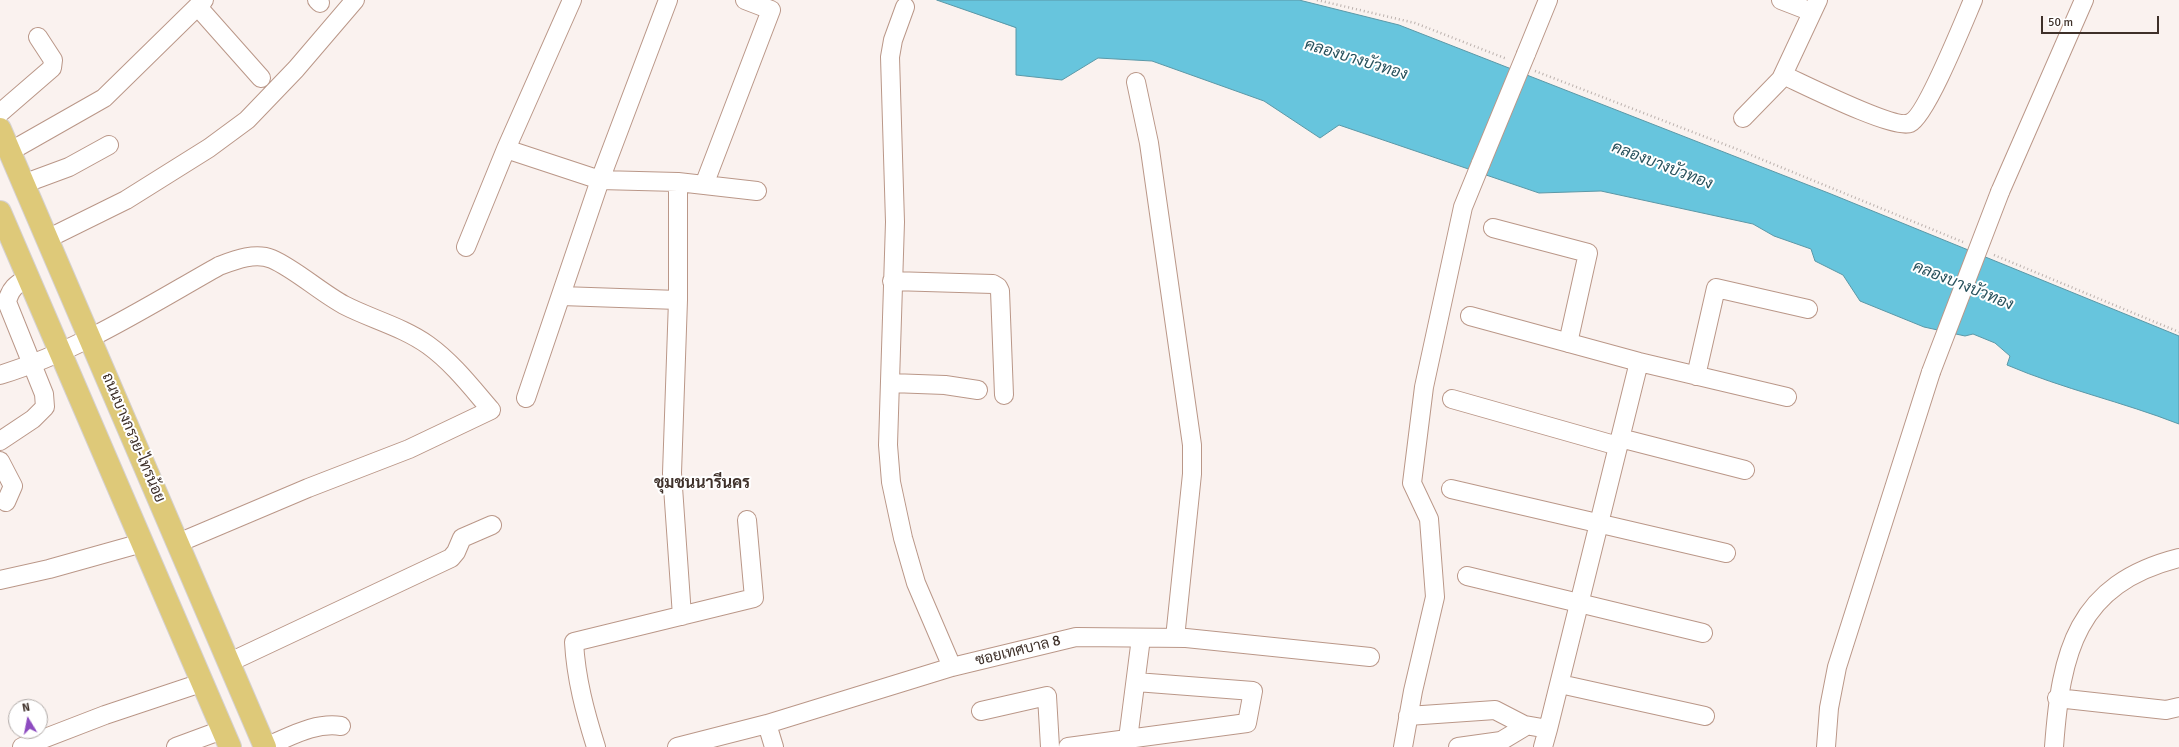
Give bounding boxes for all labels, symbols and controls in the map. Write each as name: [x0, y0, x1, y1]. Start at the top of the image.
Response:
scale bar: [2043, 8, 2161, 34]
text: 50 m: [2048, 15, 2073, 30]
water label: คลองบางบัวทอง: [1302, 35, 1410, 85]
water label: คลองบางบัวทอง: [1609, 138, 1715, 194]
water label: คลองบางบัวทอง: [1910, 257, 2016, 315]
street label: ถนนบางกรวย-ไทรน้อย: [98, 371, 168, 505]
district label: ชุมชนนารีนคร: [654, 474, 750, 494]
street label: ซอยเทศบาล 8: [974, 632, 1062, 670]
north arrow: [8, 699, 48, 739]
text: N: [21, 701, 31, 715]

